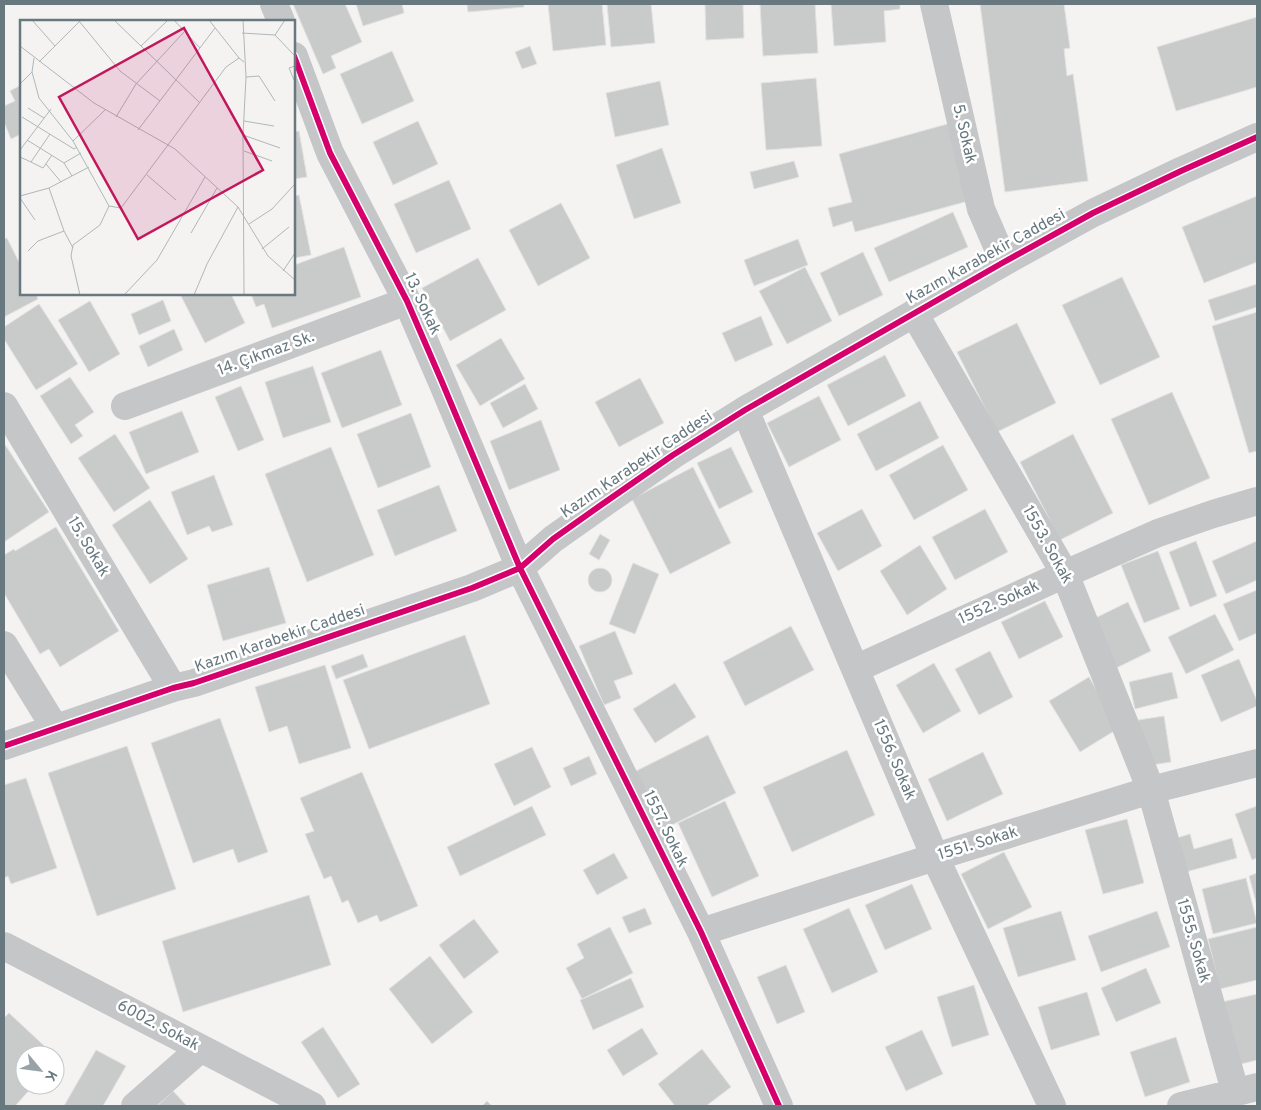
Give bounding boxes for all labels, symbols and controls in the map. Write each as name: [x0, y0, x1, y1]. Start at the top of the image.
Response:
inset map: [20, 20, 295, 295]
street label: 5. Sokak: [947, 102, 981, 166]
street label: Kazım Karabekir Caddesi: [903, 205, 1069, 309]
street label: 13. Sokak: [399, 270, 445, 338]
street label: 14. Çıkmaz Sk.: [215, 327, 317, 381]
street label: Kazım Karabekir Caddesi: [557, 407, 717, 523]
street label: 1553. Sokak: [1017, 503, 1077, 587]
street label: 15. Sokak: [62, 513, 114, 581]
street label: 1552. Sokak: [956, 576, 1042, 630]
street label: Kazım Karabekir Caddesi: [192, 600, 368, 678]
street label: 1556. Sokak: [868, 717, 920, 803]
street label: 1557. Sokak: [638, 787, 692, 871]
street label: 1551. Sokak: [936, 822, 1020, 866]
street label: 1555. Sokak: [1171, 897, 1215, 985]
street label: 6002. Sokak: [113, 996, 203, 1056]
north arrow: [15, 1045, 65, 1095]
text: K: [40, 1067, 60, 1084]

